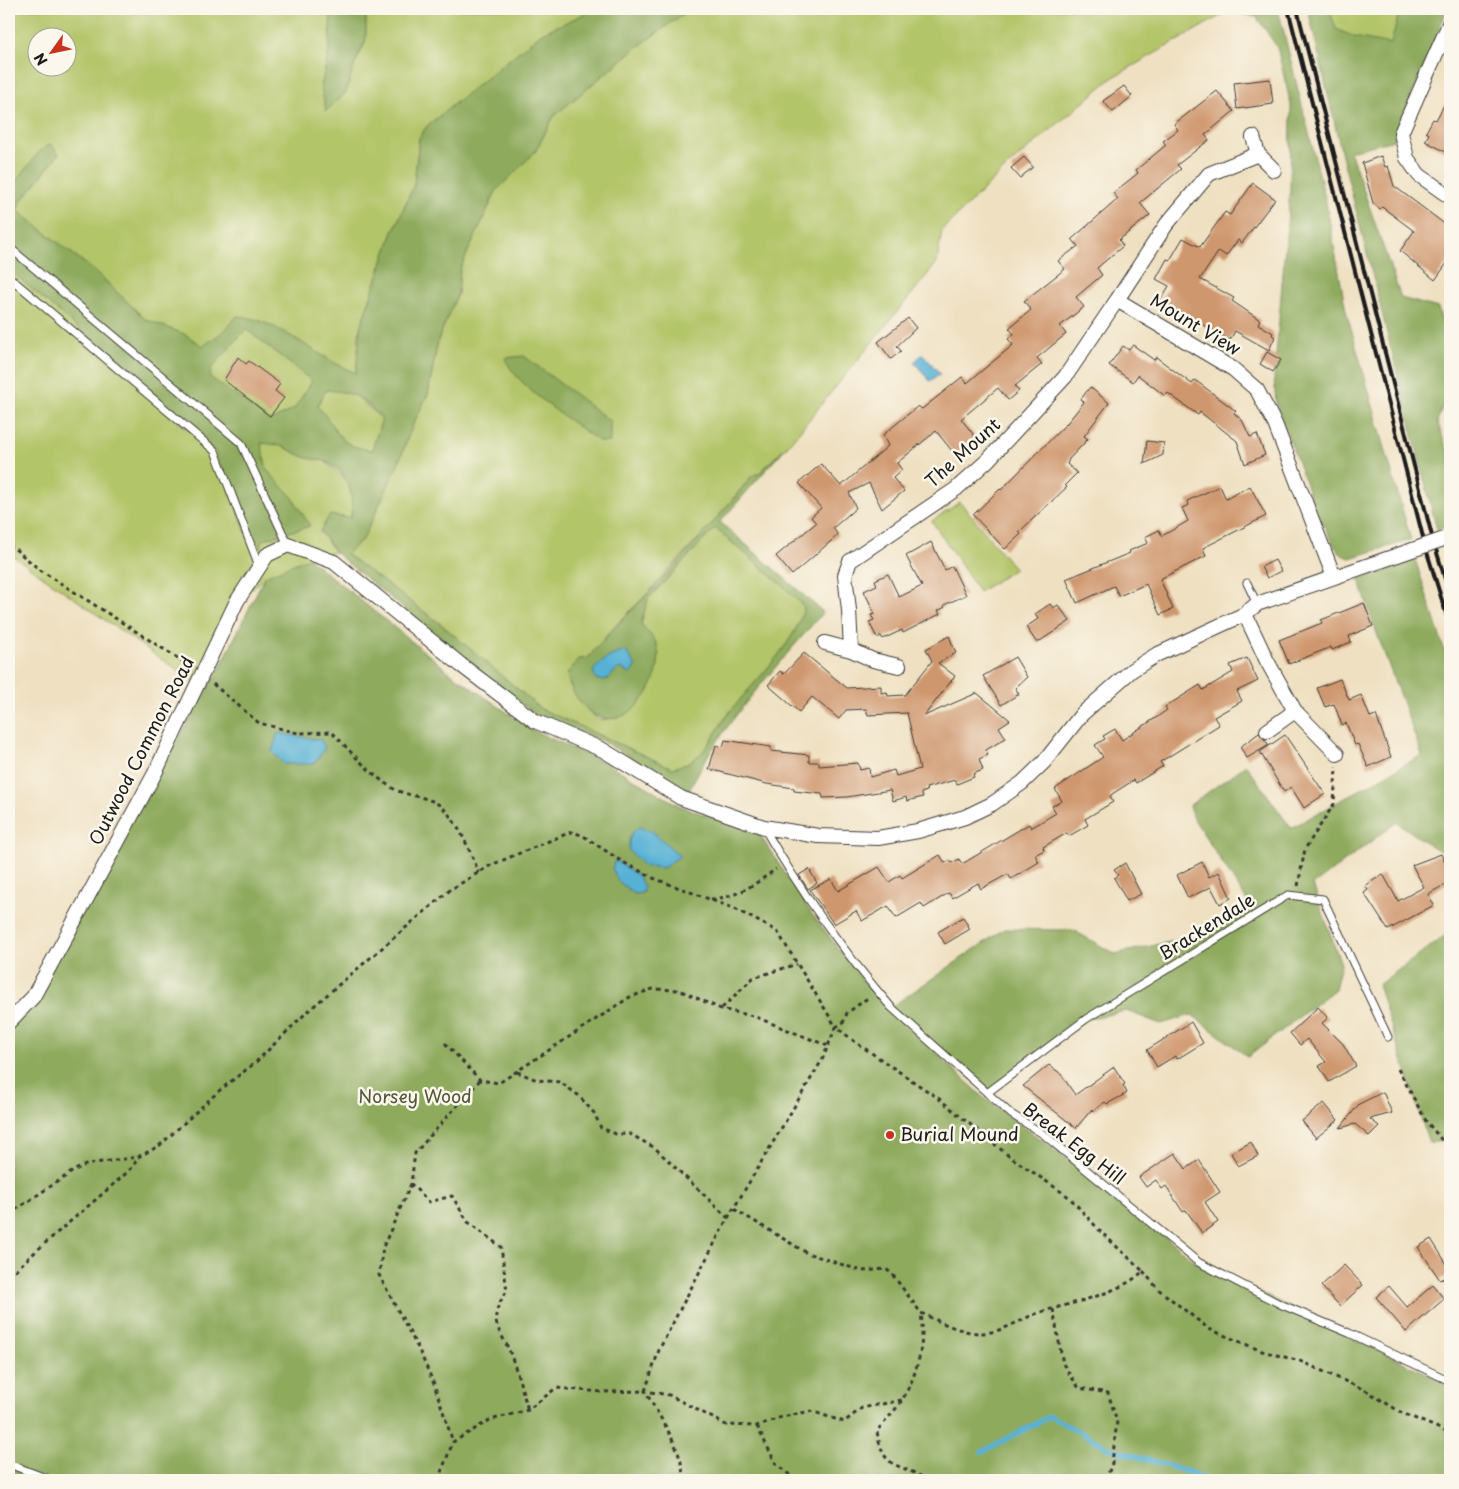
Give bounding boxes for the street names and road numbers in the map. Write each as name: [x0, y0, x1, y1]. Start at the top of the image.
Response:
street label: Mount View: [1145, 286, 1246, 361]
street label: The Mount: [918, 411, 1006, 493]
street label: Outwood Common Road: [81, 651, 200, 850]
street label: Brackendale: [1153, 885, 1259, 966]
street label: Break Egg Hill: [1018, 1095, 1132, 1190]

